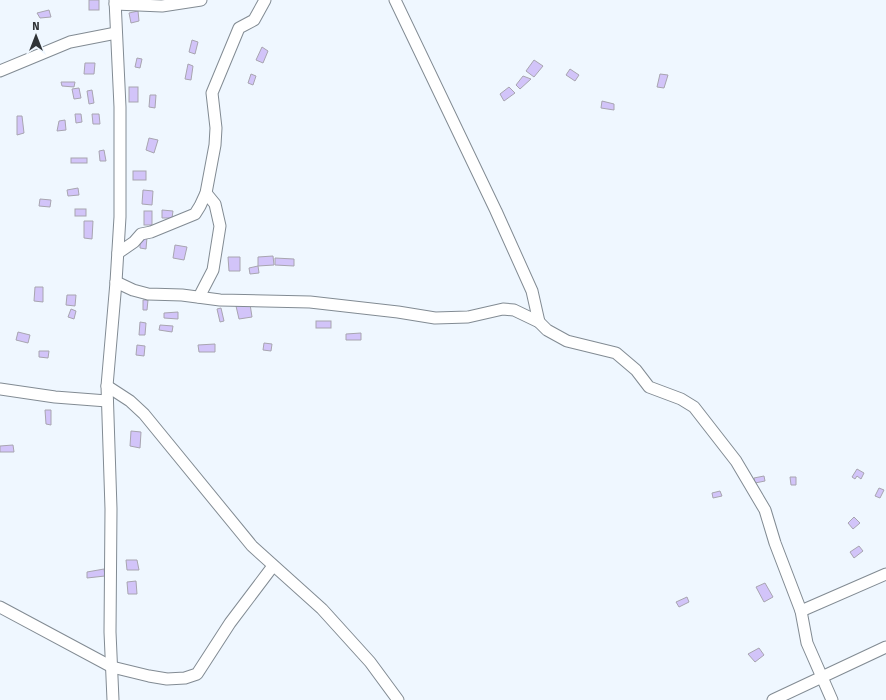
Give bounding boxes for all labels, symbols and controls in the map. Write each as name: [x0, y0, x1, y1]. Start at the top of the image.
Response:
north arrow: [16, 16, 56, 56]
text: N: [32, 20, 40, 33]

